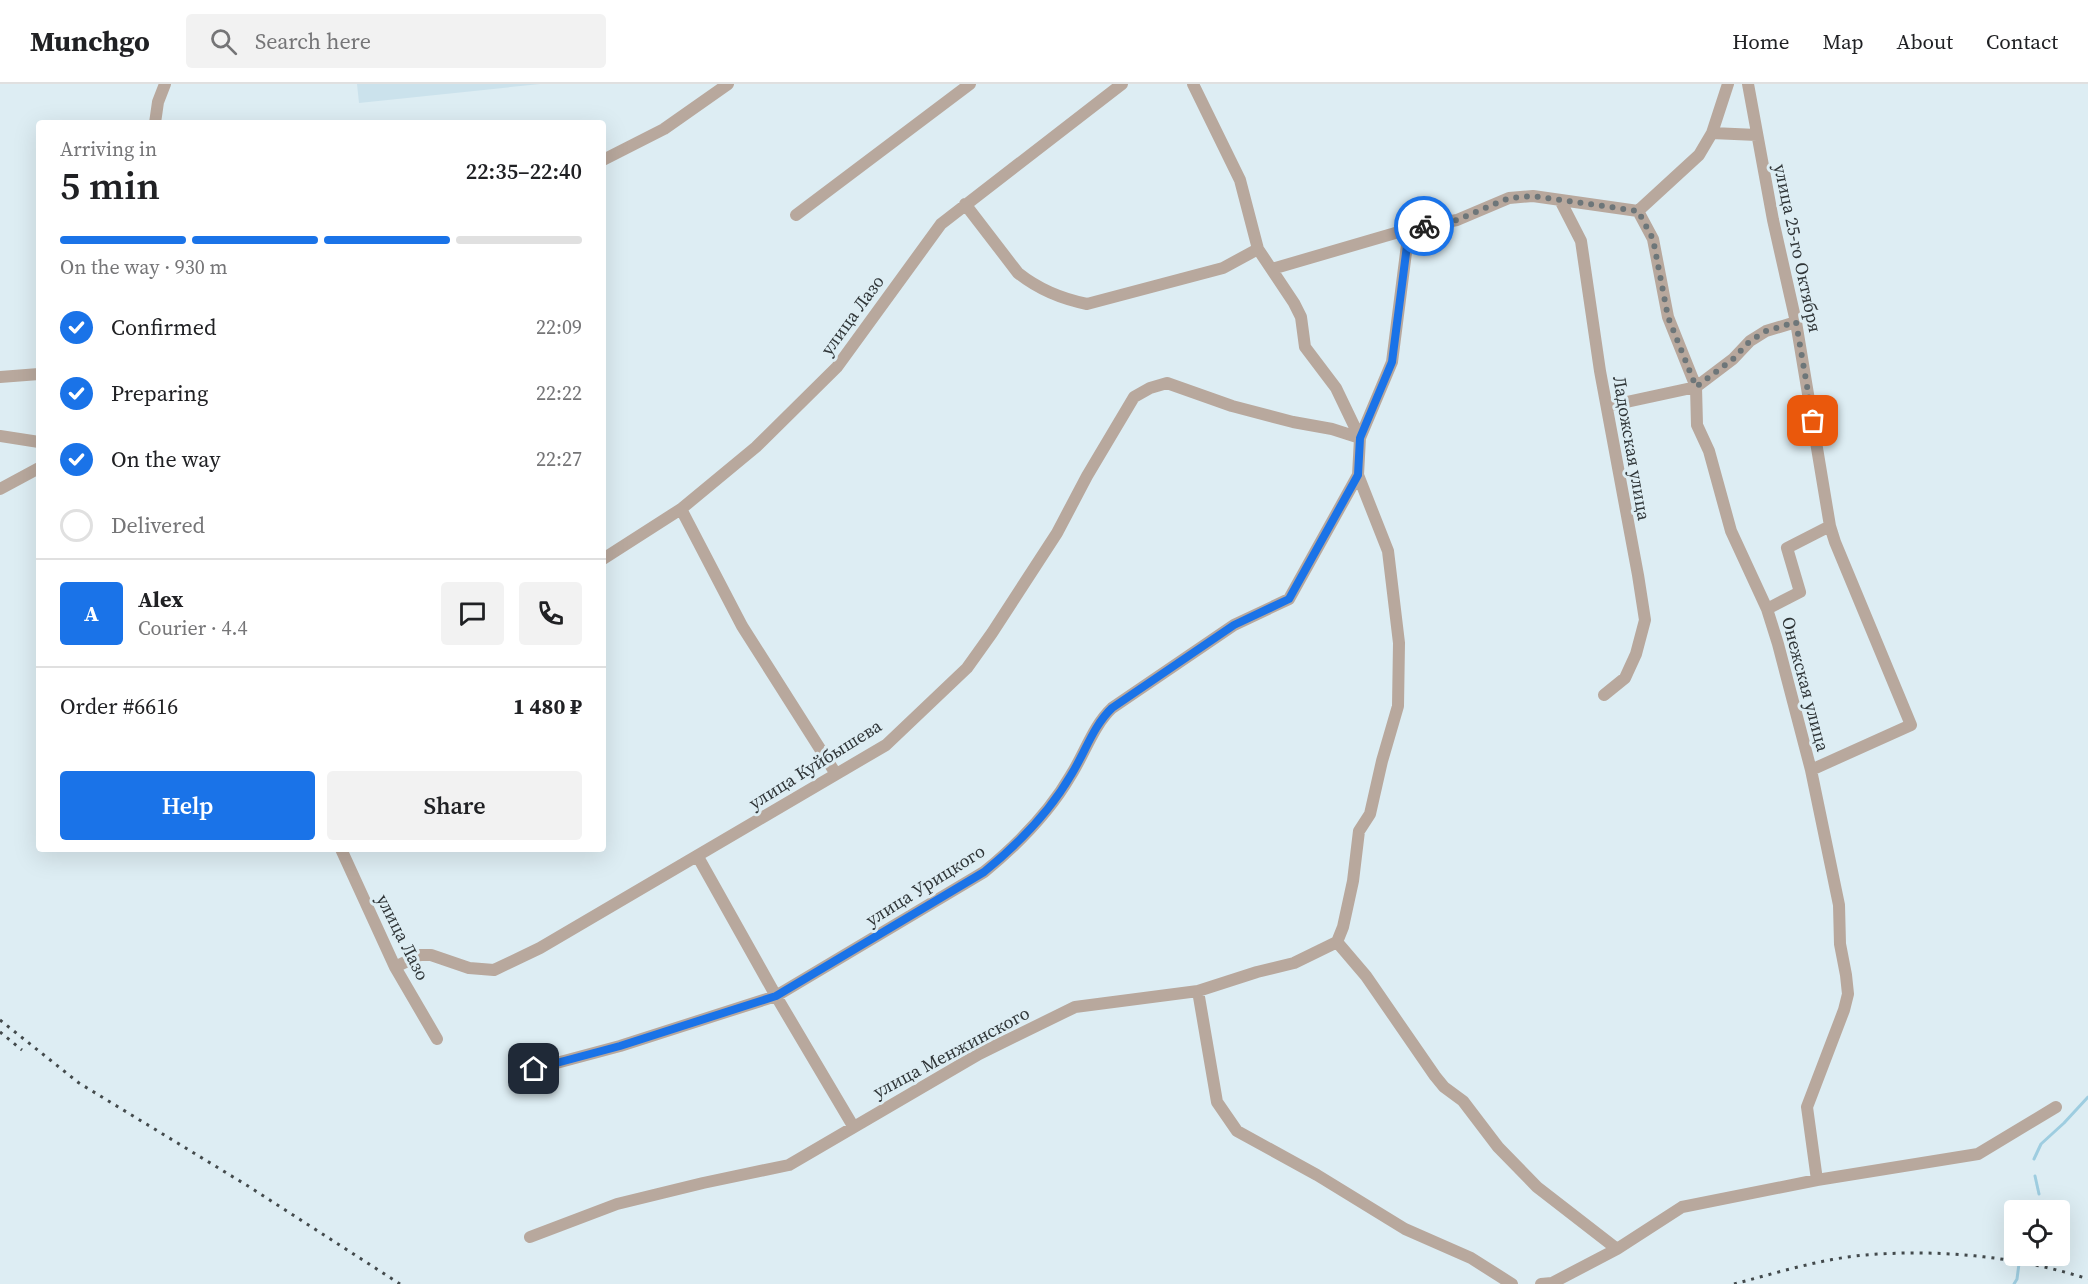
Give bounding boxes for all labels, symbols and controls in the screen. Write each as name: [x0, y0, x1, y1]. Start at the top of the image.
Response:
search box: [186, 14, 606, 68]
text: Munchgo: [30, 22, 150, 60]
icon: search: [207, 25, 240, 58]
text: Search here: [255, 26, 371, 56]
text: Home: [1732, 27, 1790, 56]
text: Map: [1823, 27, 1864, 56]
text: About: [1897, 27, 1953, 56]
text: Contact: [1986, 27, 2058, 56]
text: Arriving in: [60, 135, 157, 163]
text: 22:35–22:40: [466, 156, 582, 186]
text: 5 min: [60, 159, 160, 212]
street label: улица 25-го Октября: [1768, 161, 1828, 335]
courier: [1394, 196, 1454, 256]
icon: bike: [1408, 210, 1441, 243]
text: On the way · 930 m: [60, 253, 227, 281]
street label: улица Лазо: [814, 270, 890, 360]
icon: check: [60, 311, 93, 344]
text: Confirmed: [111, 312, 216, 342]
text: 22:09: [536, 313, 582, 341]
street label: Ладожская улица: [1607, 374, 1657, 523]
icon: check: [60, 377, 93, 410]
text: Preparing: [111, 378, 208, 408]
text: 22:22: [536, 379, 582, 407]
pin: [1787, 395, 1838, 446]
icon: bag: [1796, 404, 1829, 437]
icon: check: [60, 443, 93, 476]
text: On the way: [111, 444, 220, 474]
text: 22:27: [536, 445, 582, 473]
text: Delivered: [111, 510, 205, 540]
button: chat: [441, 582, 504, 645]
button: phone: [519, 582, 582, 645]
text: Alex: [138, 584, 183, 614]
text: A: [84, 598, 99, 628]
text: Courier · 4.4: [138, 614, 247, 642]
street label: Онежская улица: [1776, 614, 1836, 755]
text: Order #6616: [60, 691, 178, 721]
text: 1 480 ₽: [513, 691, 582, 721]
street label: улица Куйбышева: [744, 713, 887, 815]
button: Help: [60, 771, 315, 840]
button: Share: [327, 771, 582, 840]
street label: улица Урицкого: [861, 838, 990, 932]
street label: улица Лазо: [371, 890, 435, 985]
street label: улица Менжинского: [868, 1000, 1034, 1104]
pin: [508, 1043, 559, 1094]
icon: home: [517, 1052, 550, 1085]
map controls: [2004, 1200, 2070, 1266]
button: locate: [2004, 1200, 2070, 1266]

